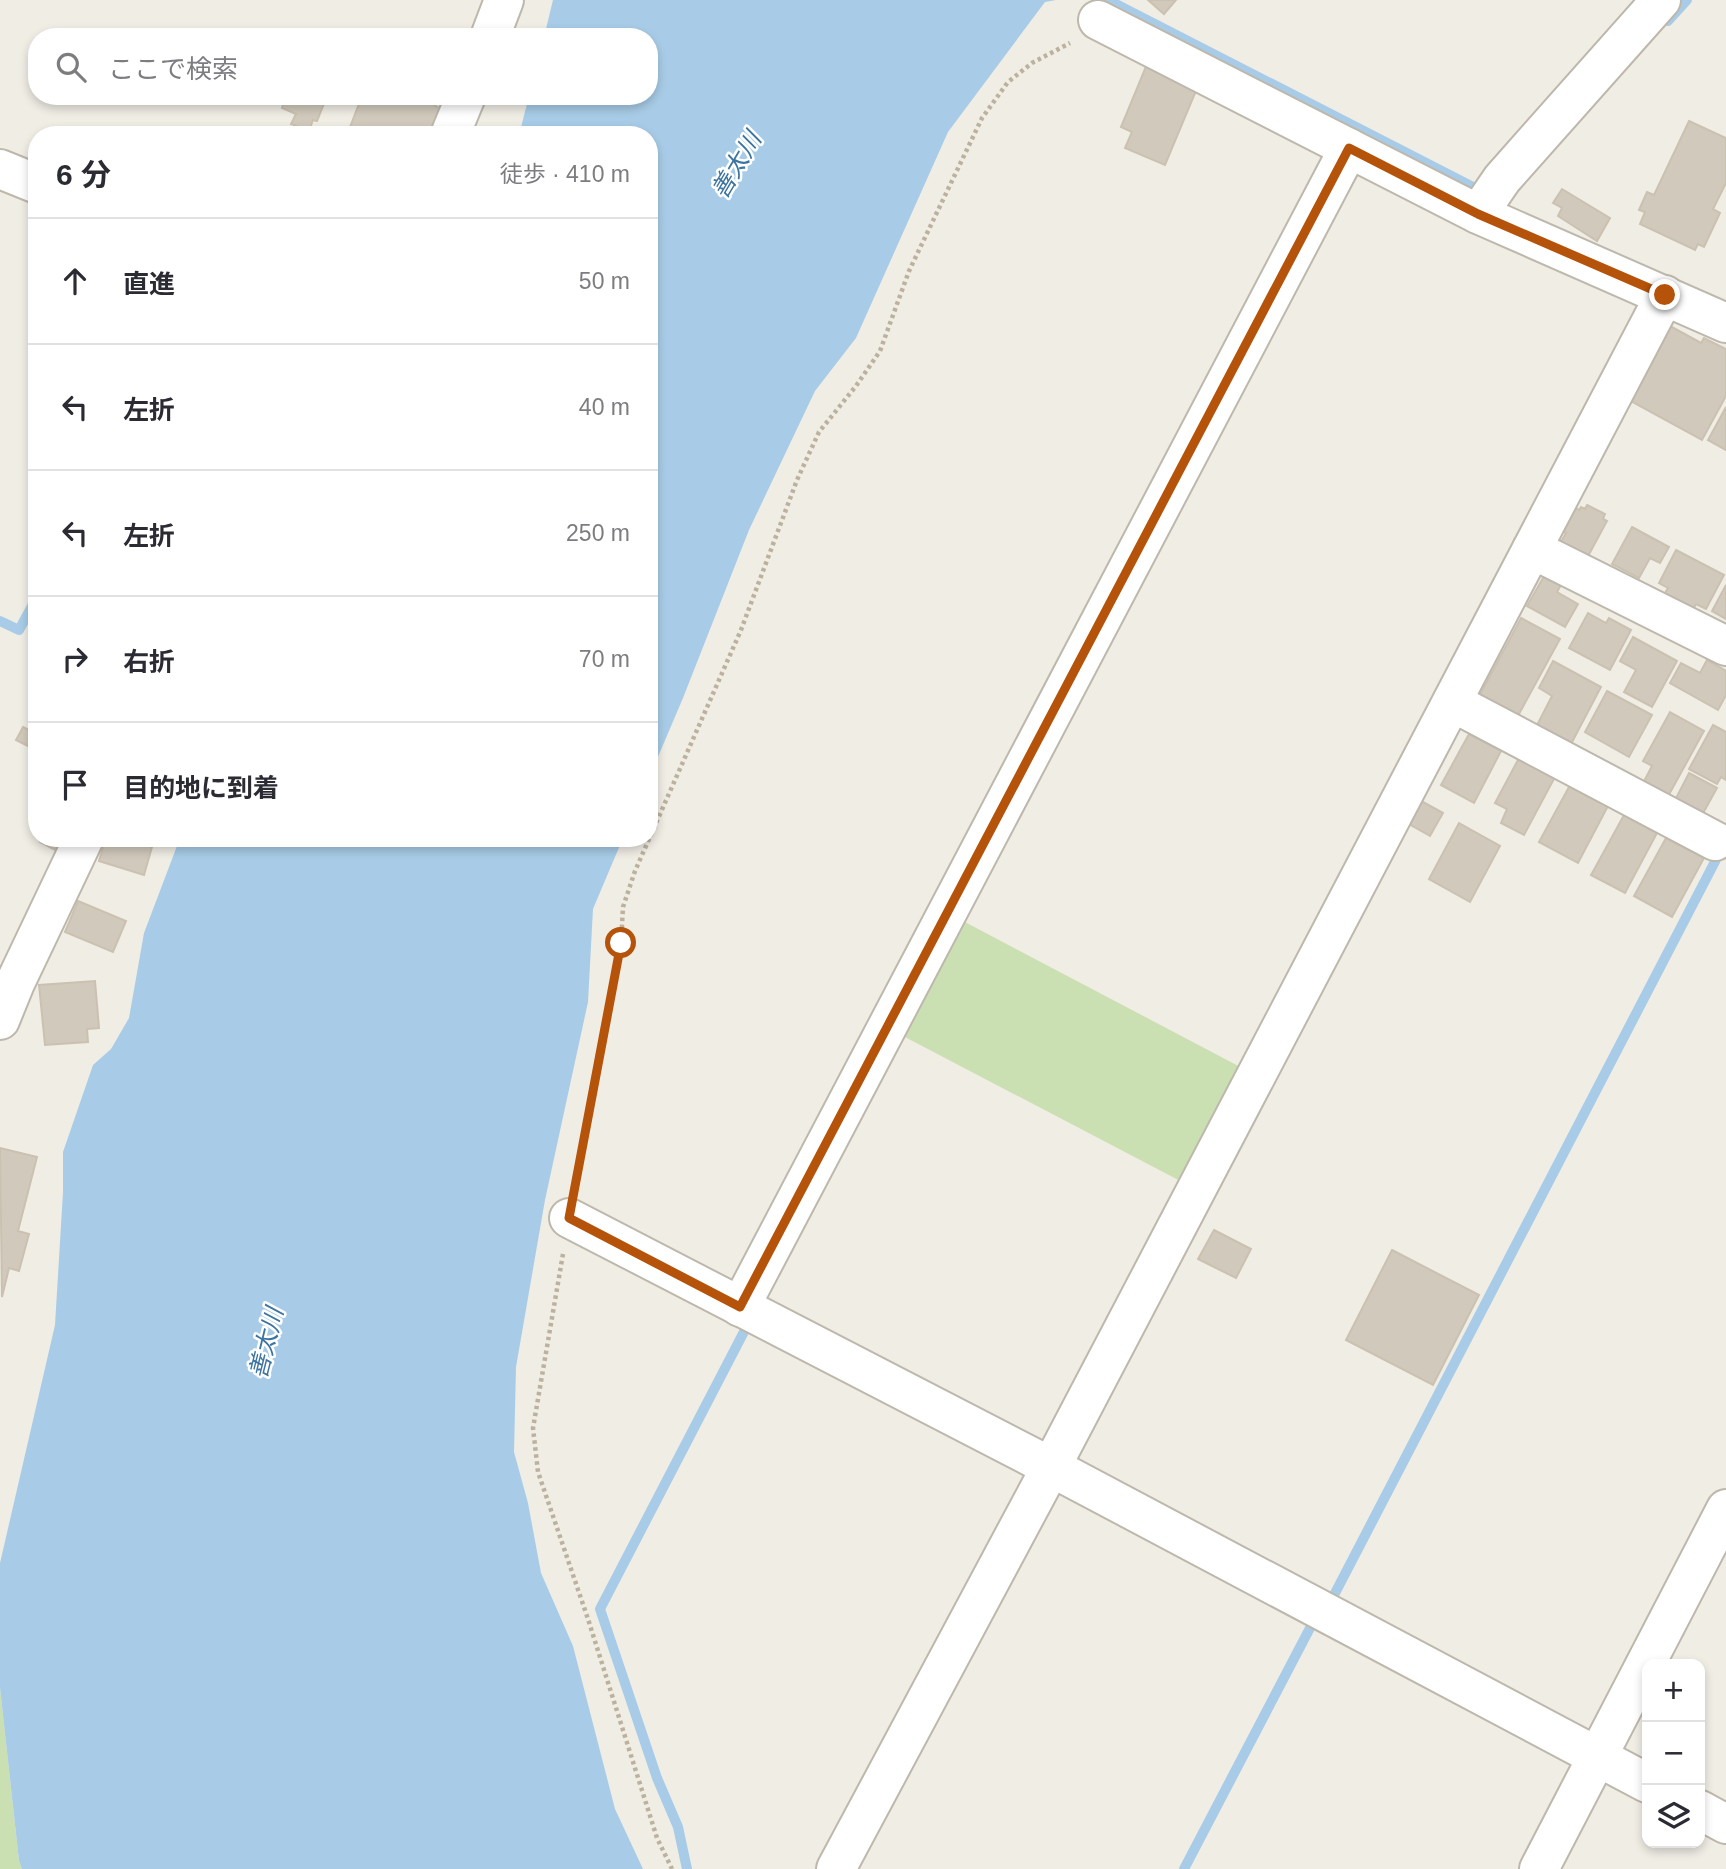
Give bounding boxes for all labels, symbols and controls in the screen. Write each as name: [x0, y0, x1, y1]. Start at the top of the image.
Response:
search box: [28, 28, 658, 105]
icon: search: [52, 48, 90, 86]
text: ここで検索: [108, 54, 238, 84]
water label: 善太川: [706, 125, 768, 203]
text: 6 分: [56, 158, 111, 191]
text: 徒歩 · 410 m: [500, 161, 630, 187]
icon: ahead: [56, 262, 94, 300]
text: 50 m: [579, 268, 630, 294]
text: 直進: [123, 269, 175, 299]
route end: [1649, 279, 1680, 310]
icon: left: [56, 388, 94, 426]
text: 40 m: [579, 394, 630, 420]
text: 左折: [123, 395, 175, 425]
icon: left: [56, 514, 94, 552]
text: 250 m: [566, 520, 630, 546]
text: 左折: [123, 521, 175, 551]
icon: right: [56, 640, 94, 678]
text: 70 m: [579, 646, 630, 672]
text: 右折: [123, 647, 175, 677]
icon: arrive: [56, 766, 94, 804]
text: 目的地に到着: [123, 773, 279, 803]
route start: [605, 927, 636, 958]
water label: 善太川: [244, 1302, 289, 1381]
map controls: [1642, 1659, 1705, 1848]
button: +: [1642, 1659, 1705, 1722]
button: −: [1642, 1722, 1705, 1785]
button: layers: [1642, 1785, 1705, 1848]

